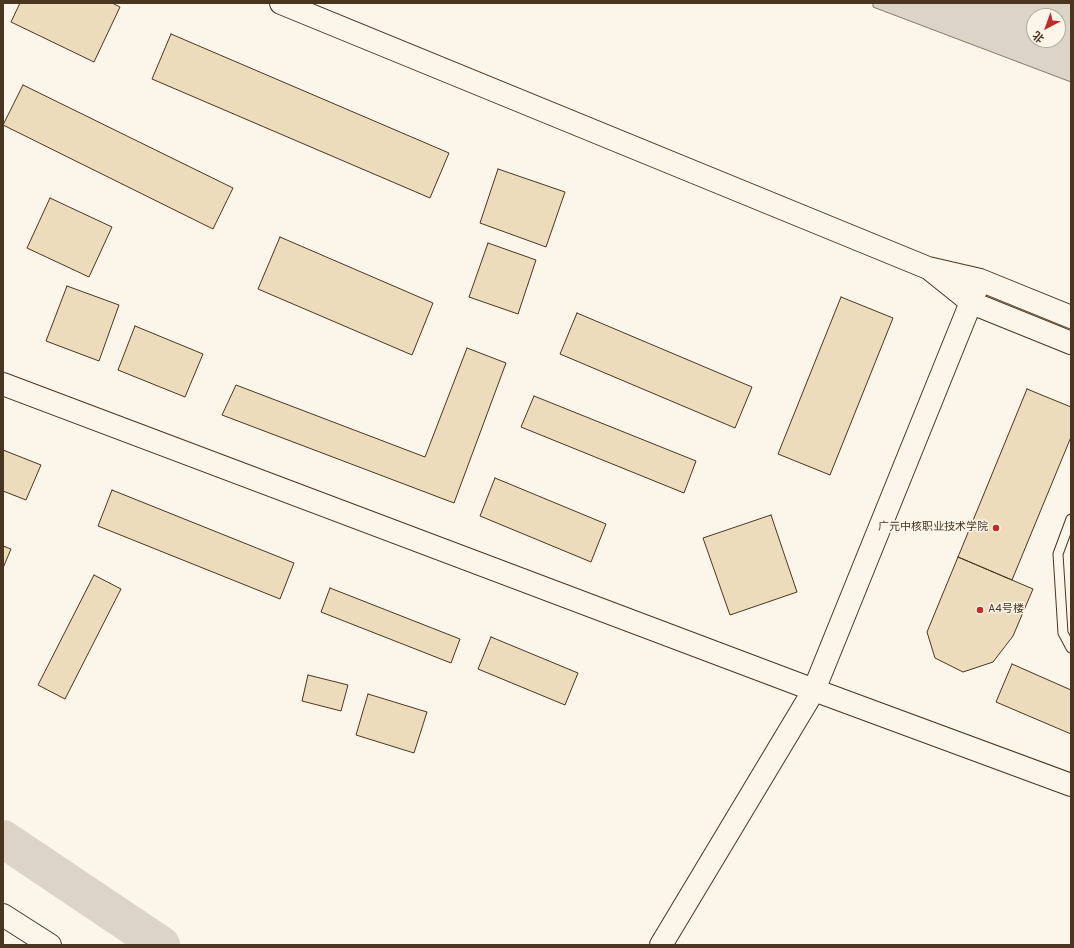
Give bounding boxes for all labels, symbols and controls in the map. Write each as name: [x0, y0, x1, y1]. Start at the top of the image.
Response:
north arrow: [1026, 8, 1066, 48]
text: 北: [1030, 27, 1048, 45]
place label: 广元中核职业技术学院: [878, 521, 988, 535]
marker: 广元中核职业技术学院: [991, 523, 1001, 533]
place label: A4号楼: [988, 603, 1024, 617]
marker: A4号楼: [975, 605, 985, 615]

